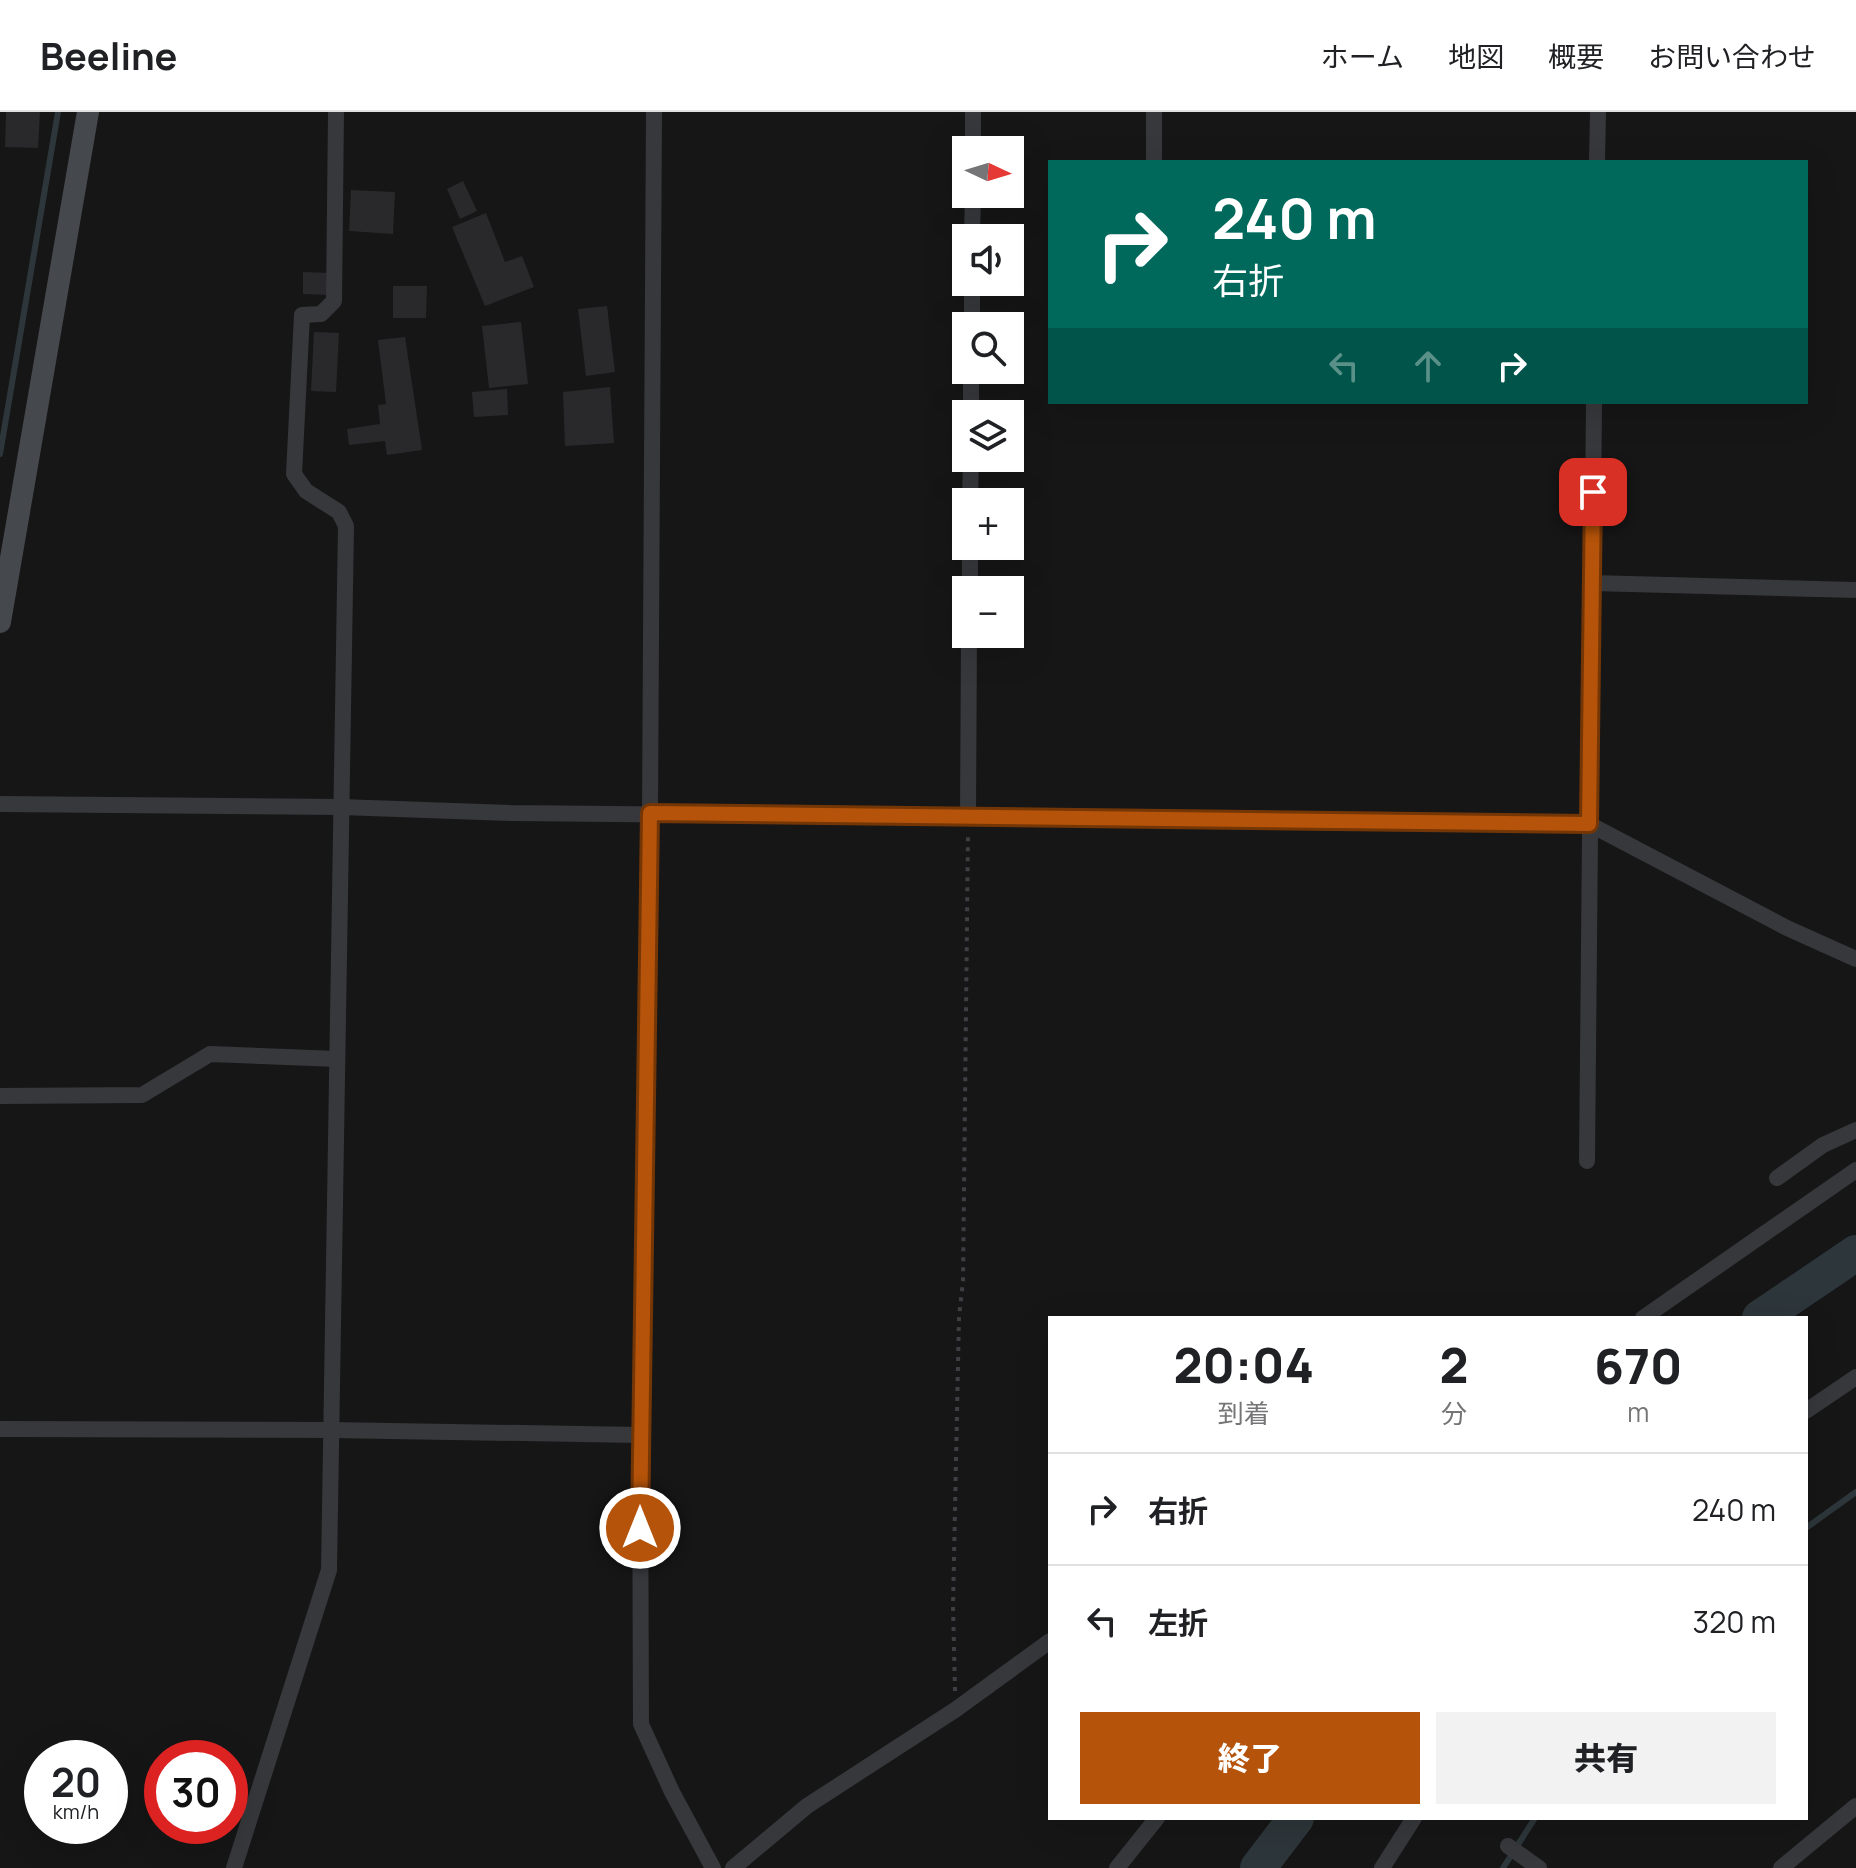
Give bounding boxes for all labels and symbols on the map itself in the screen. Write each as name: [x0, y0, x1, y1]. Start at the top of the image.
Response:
north arrow: [952, 136, 1024, 208]
pin: [1559, 458, 1627, 526]
position arrow: [598, 1486, 682, 1570]
speed limit sign: 30: [144, 1740, 248, 1844]

